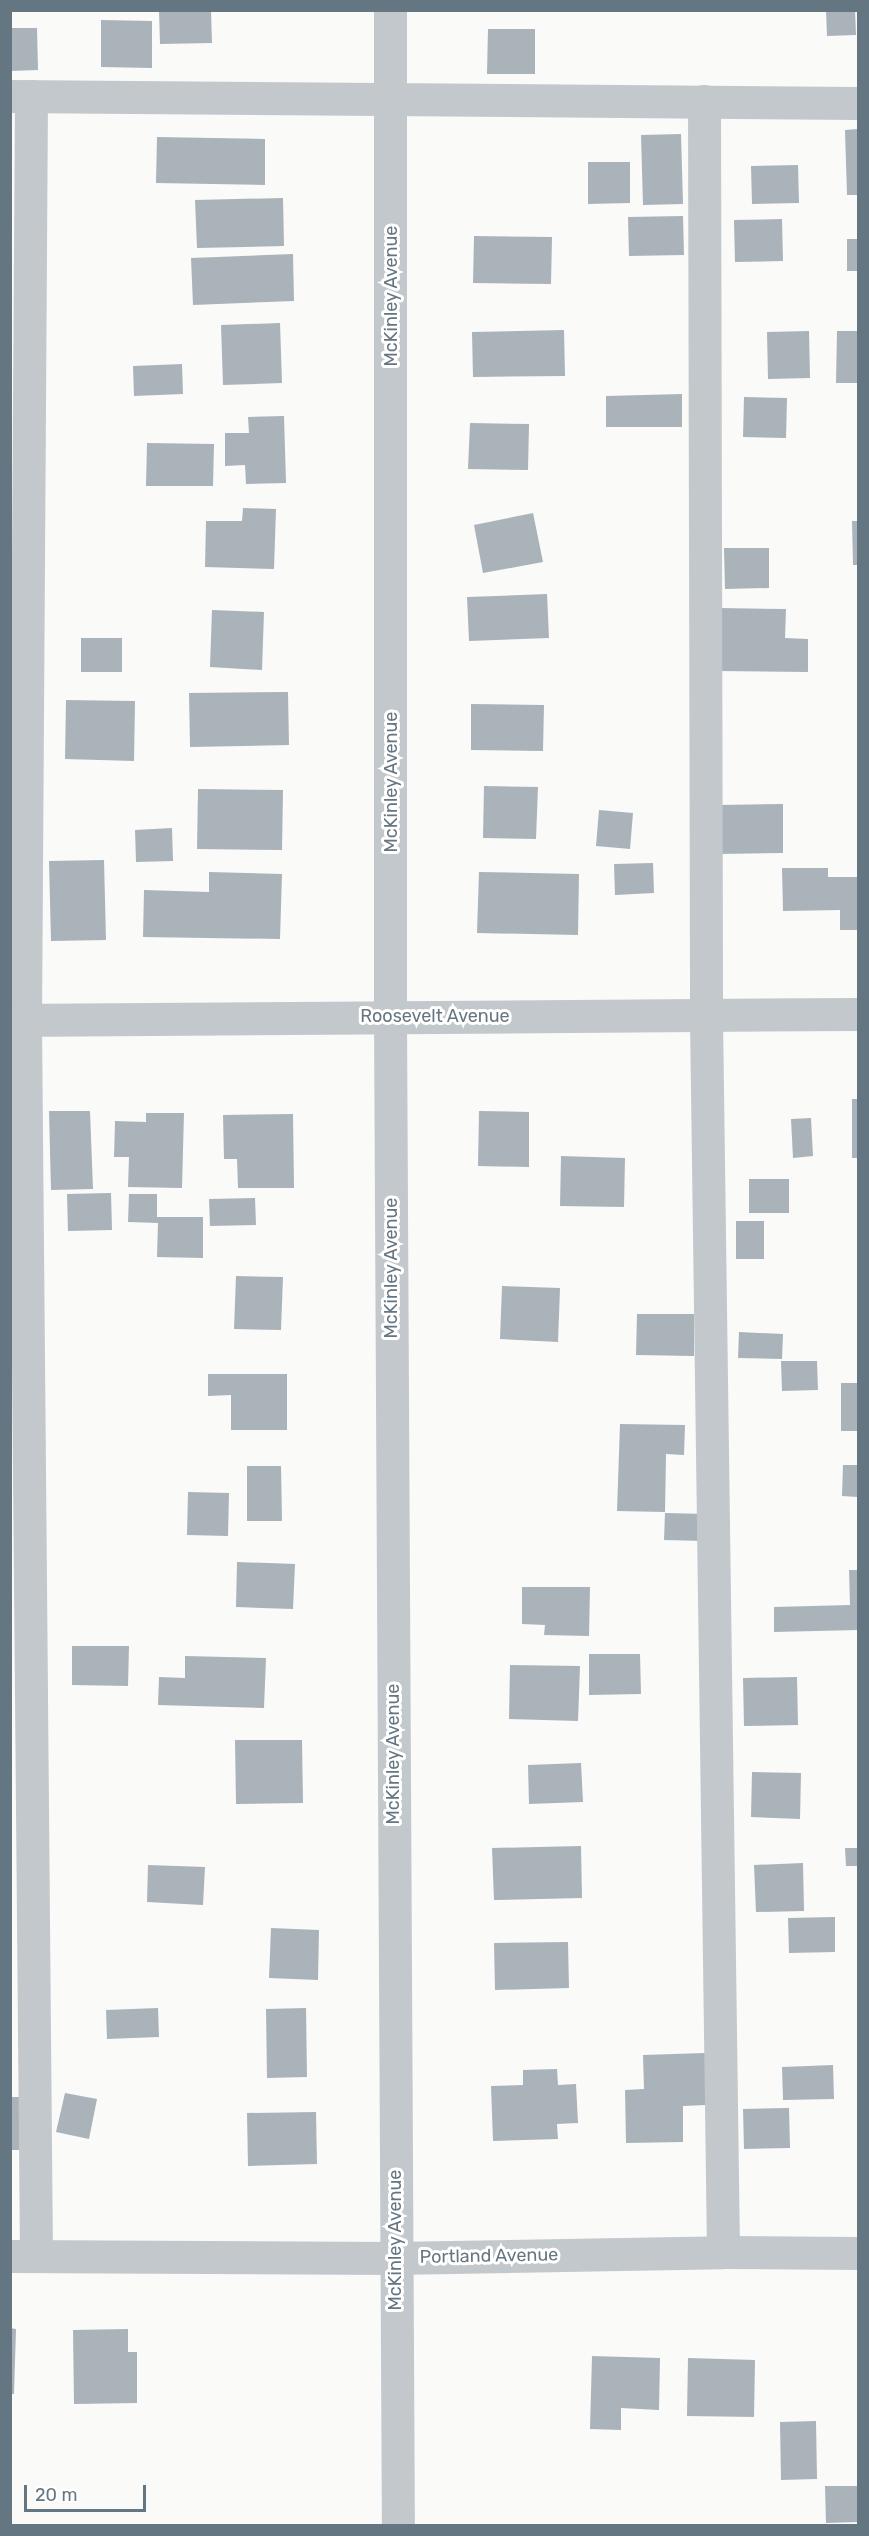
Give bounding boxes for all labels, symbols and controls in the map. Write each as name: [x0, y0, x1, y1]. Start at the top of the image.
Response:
street label: McKinley Avenue: [380, 225, 402, 367]
street label: McKinley Avenue: [380, 711, 402, 853]
street label: Roosevelt Avenue: [360, 1005, 510, 1027]
street label: McKinley Avenue: [380, 1197, 402, 1339]
street label: McKinley Avenue: [382, 1683, 404, 1825]
street label: McKinley Avenue: [384, 2169, 406, 2311]
street label: Portland Avenue: [419, 2244, 559, 2268]
scale bar: [27, 2473, 148, 2511]
text: 20 m: [35, 2484, 77, 2506]

